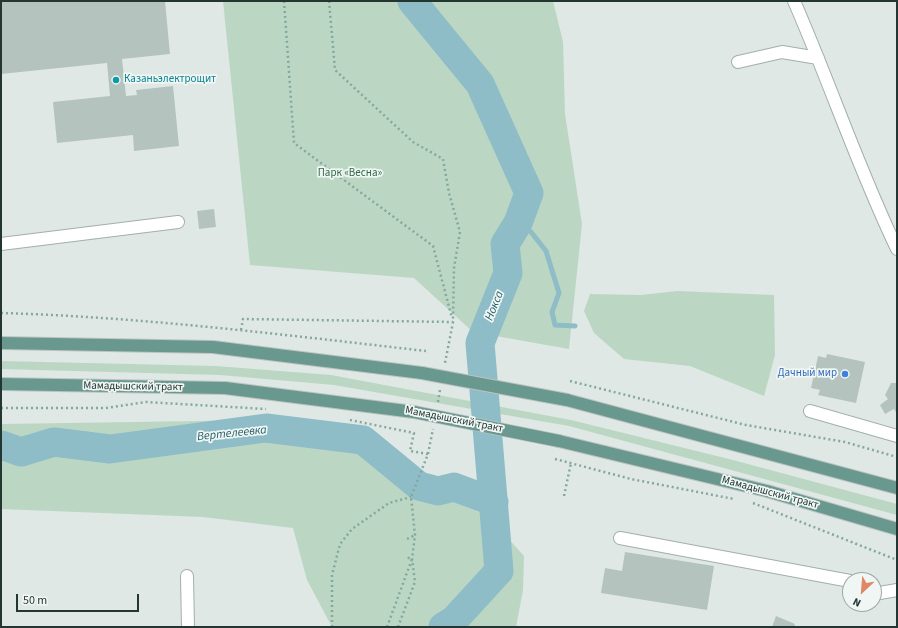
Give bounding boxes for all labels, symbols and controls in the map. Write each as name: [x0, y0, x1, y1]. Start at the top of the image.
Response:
place label: Казаньэлектрощит: [124, 73, 216, 87]
marker: Казаньэлектрощит: [111, 75, 121, 85]
park label: Парк «Весна»: [318, 167, 382, 181]
water label: Нокса: [483, 289, 507, 323]
place label: Дачный мир: [777, 367, 837, 381]
marker: Дачный мир: [840, 369, 850, 379]
street label: Мамадышский тракт: [83, 380, 183, 394]
street label: Мамадышский тракт: [404, 404, 504, 436]
water label: Вертелеевка: [197, 423, 267, 445]
street label: Мамадышский тракт: [720, 474, 820, 512]
north arrow: [842, 572, 882, 612]
scale bar: [18, 586, 141, 612]
text: 50 m: [23, 592, 47, 609]
text: N: [850, 594, 864, 611]

